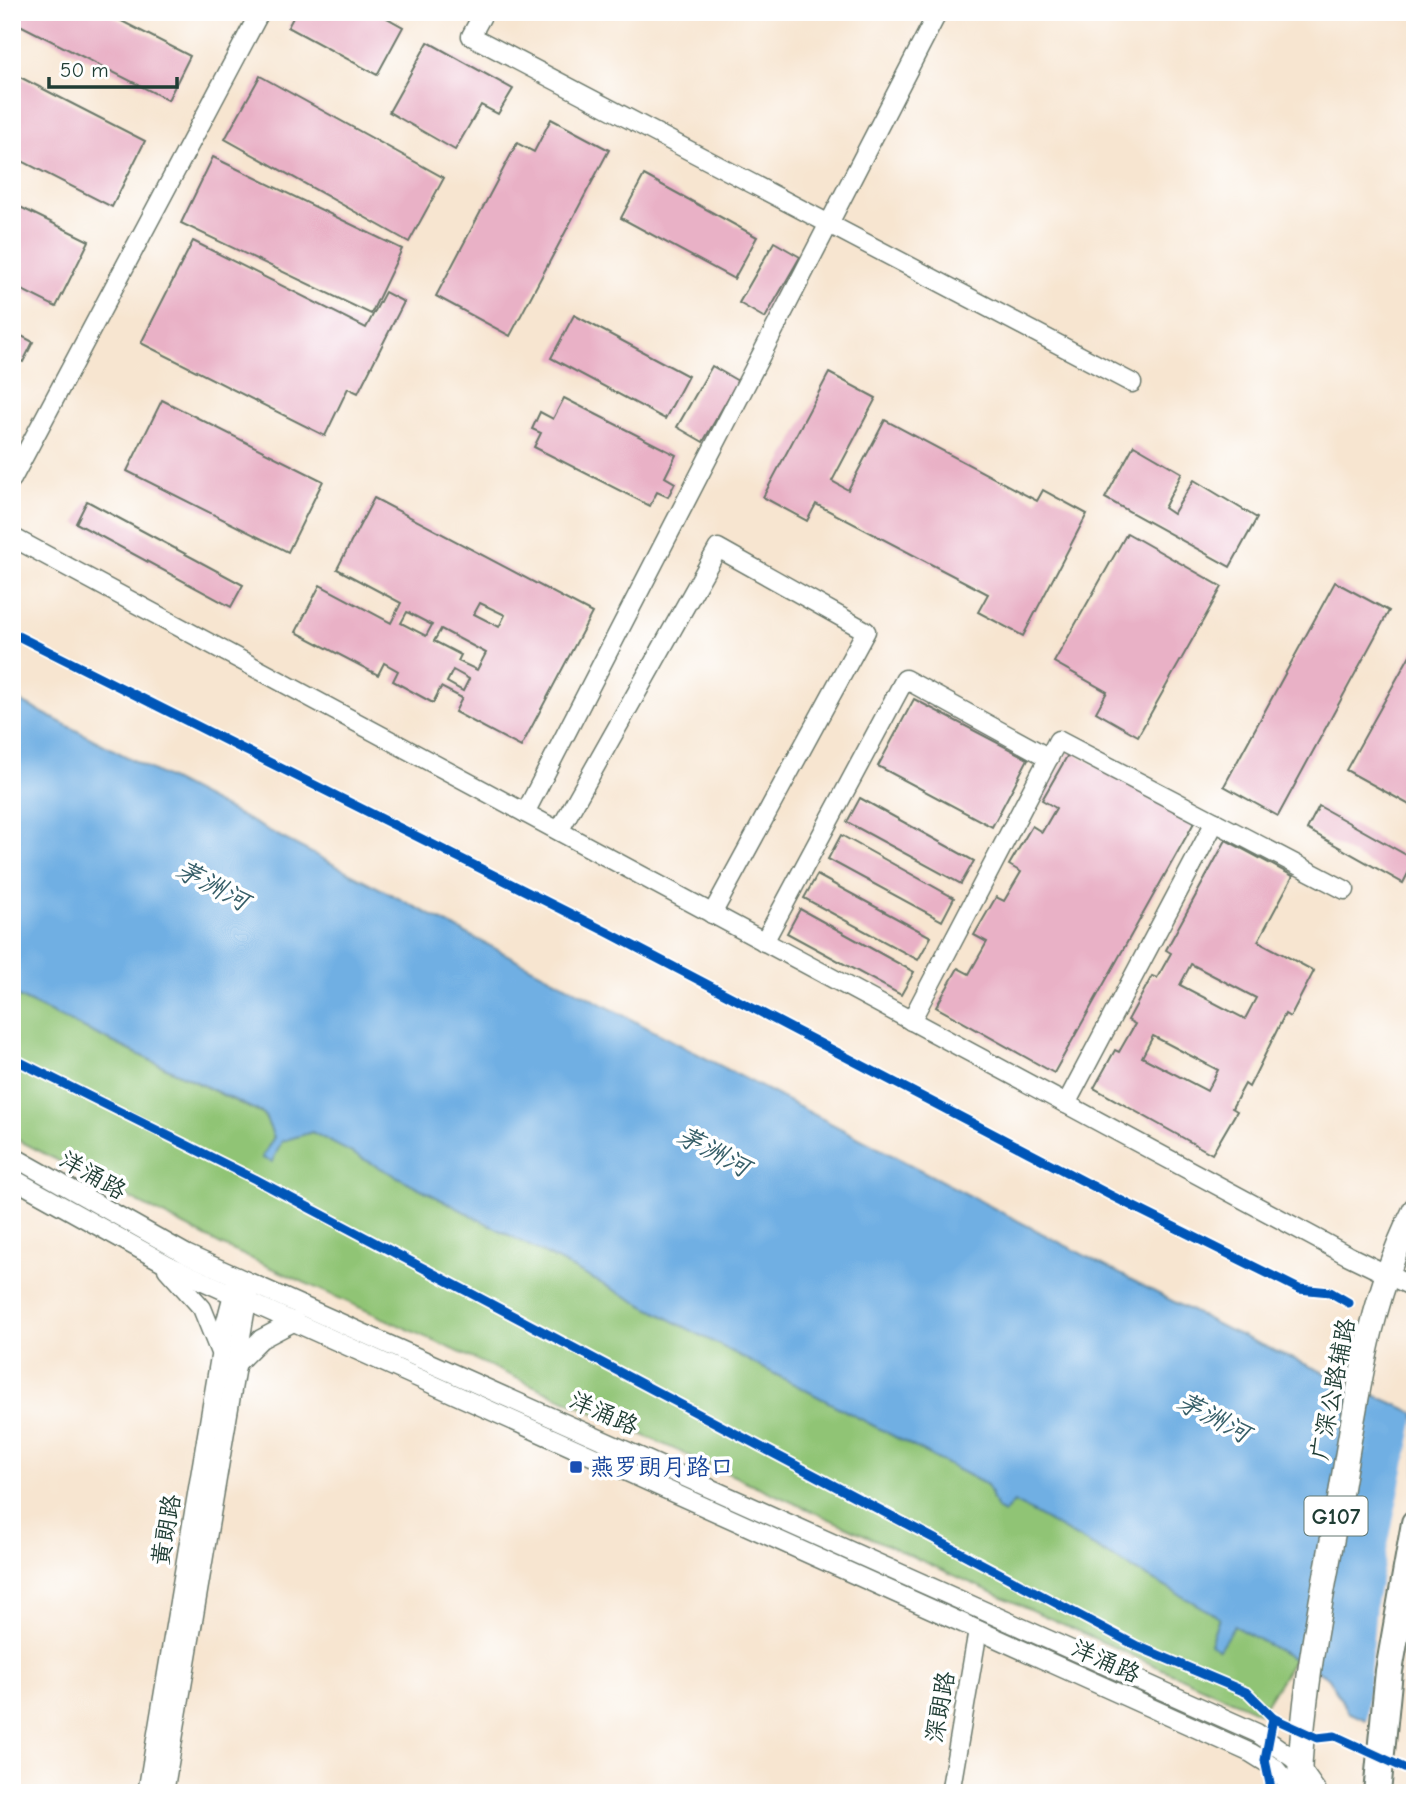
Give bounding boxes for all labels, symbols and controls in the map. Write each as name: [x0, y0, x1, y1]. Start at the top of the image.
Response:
scale bar: [49, 46, 177, 90]
text: 50 m: [60, 58, 109, 82]
water label: 茅洲河: [171, 854, 258, 919]
water label: 茅洲河: [672, 1120, 759, 1185]
street label: 洋涌路: [55, 1145, 131, 1205]
street label: 广深公路辅路: [1306, 1316, 1360, 1462]
street label: 洋涌路: [565, 1386, 643, 1440]
water label: 茅洲河: [1172, 1386, 1259, 1451]
place label: 燕罗朗月路口: [590, 1453, 734, 1481]
marker: 燕罗朗月路口: [568, 1459, 584, 1475]
street label: 黄朗路: [146, 1492, 186, 1568]
road number: G107: [1304, 1497, 1368, 1536]
street label: 洋涌路: [1067, 1634, 1145, 1688]
street label: 深朗路: [920, 1669, 960, 1745]

